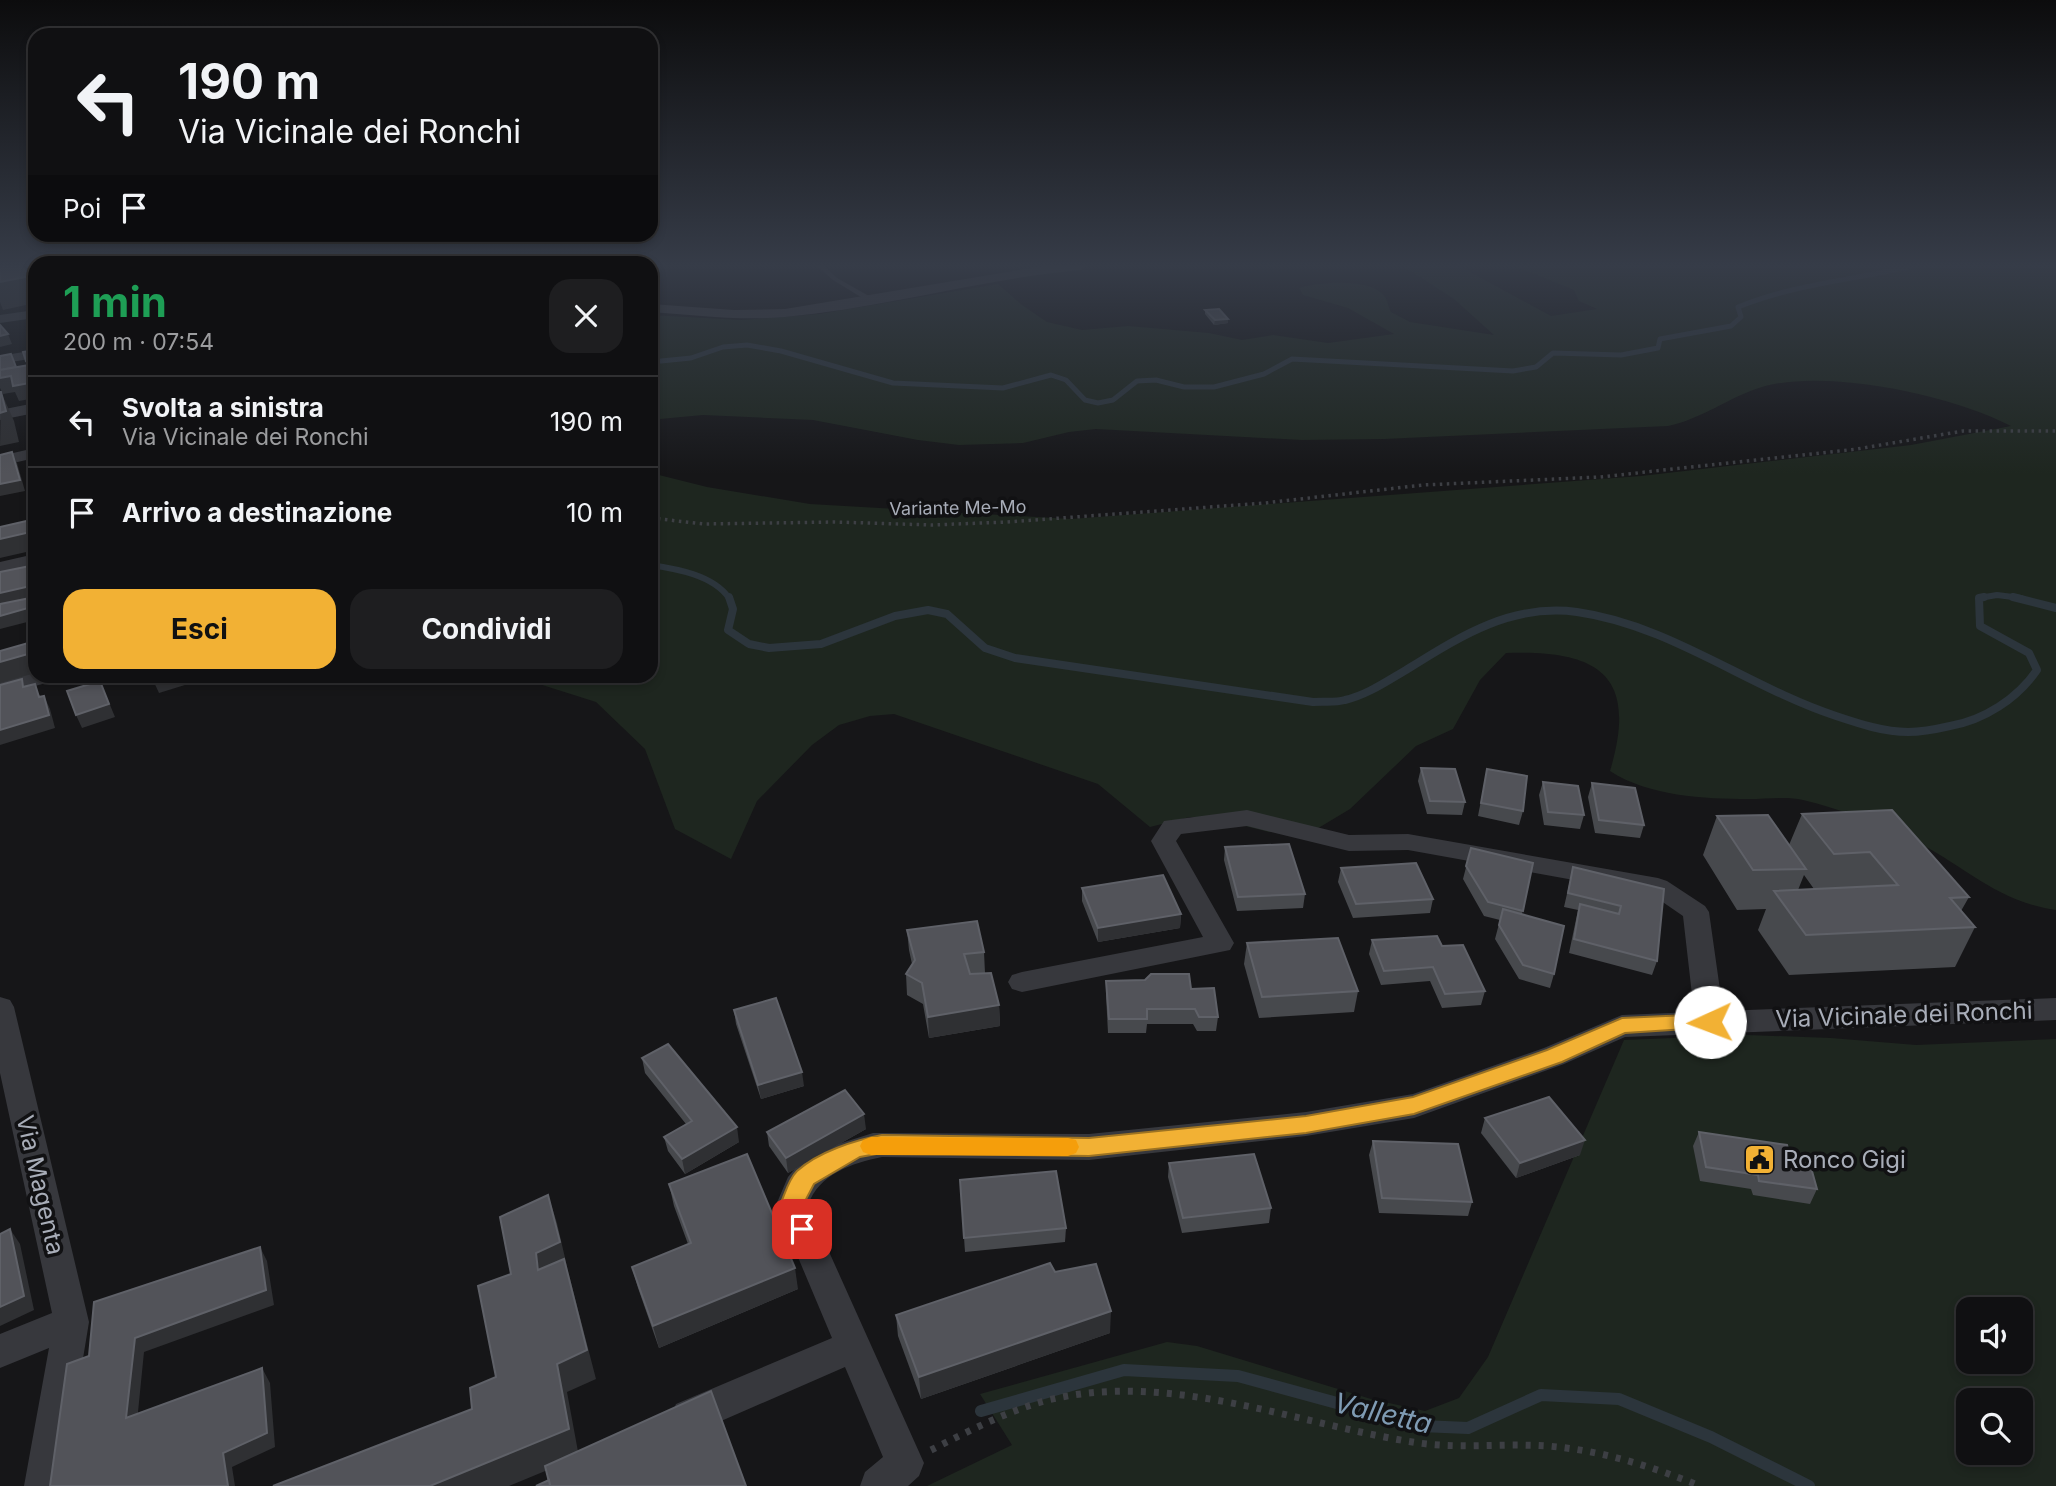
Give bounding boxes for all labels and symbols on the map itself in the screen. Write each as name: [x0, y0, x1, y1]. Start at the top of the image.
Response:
street label: Variante Me-Mo: [889, 496, 1027, 519]
position arrow: [1673, 985, 1747, 1059]
street label: Via Vicinale dei Ronchi: [1775, 996, 2033, 1033]
street label: Via Magenta: [10, 1112, 71, 1257]
public building icon: Ronco Gigi: [1743, 1143, 1777, 1177]
place label: Ronco Gigi: [1783, 1145, 1906, 1174]
pin: [772, 1199, 832, 1259]
water label: Valletta: [1331, 1385, 1435, 1441]

